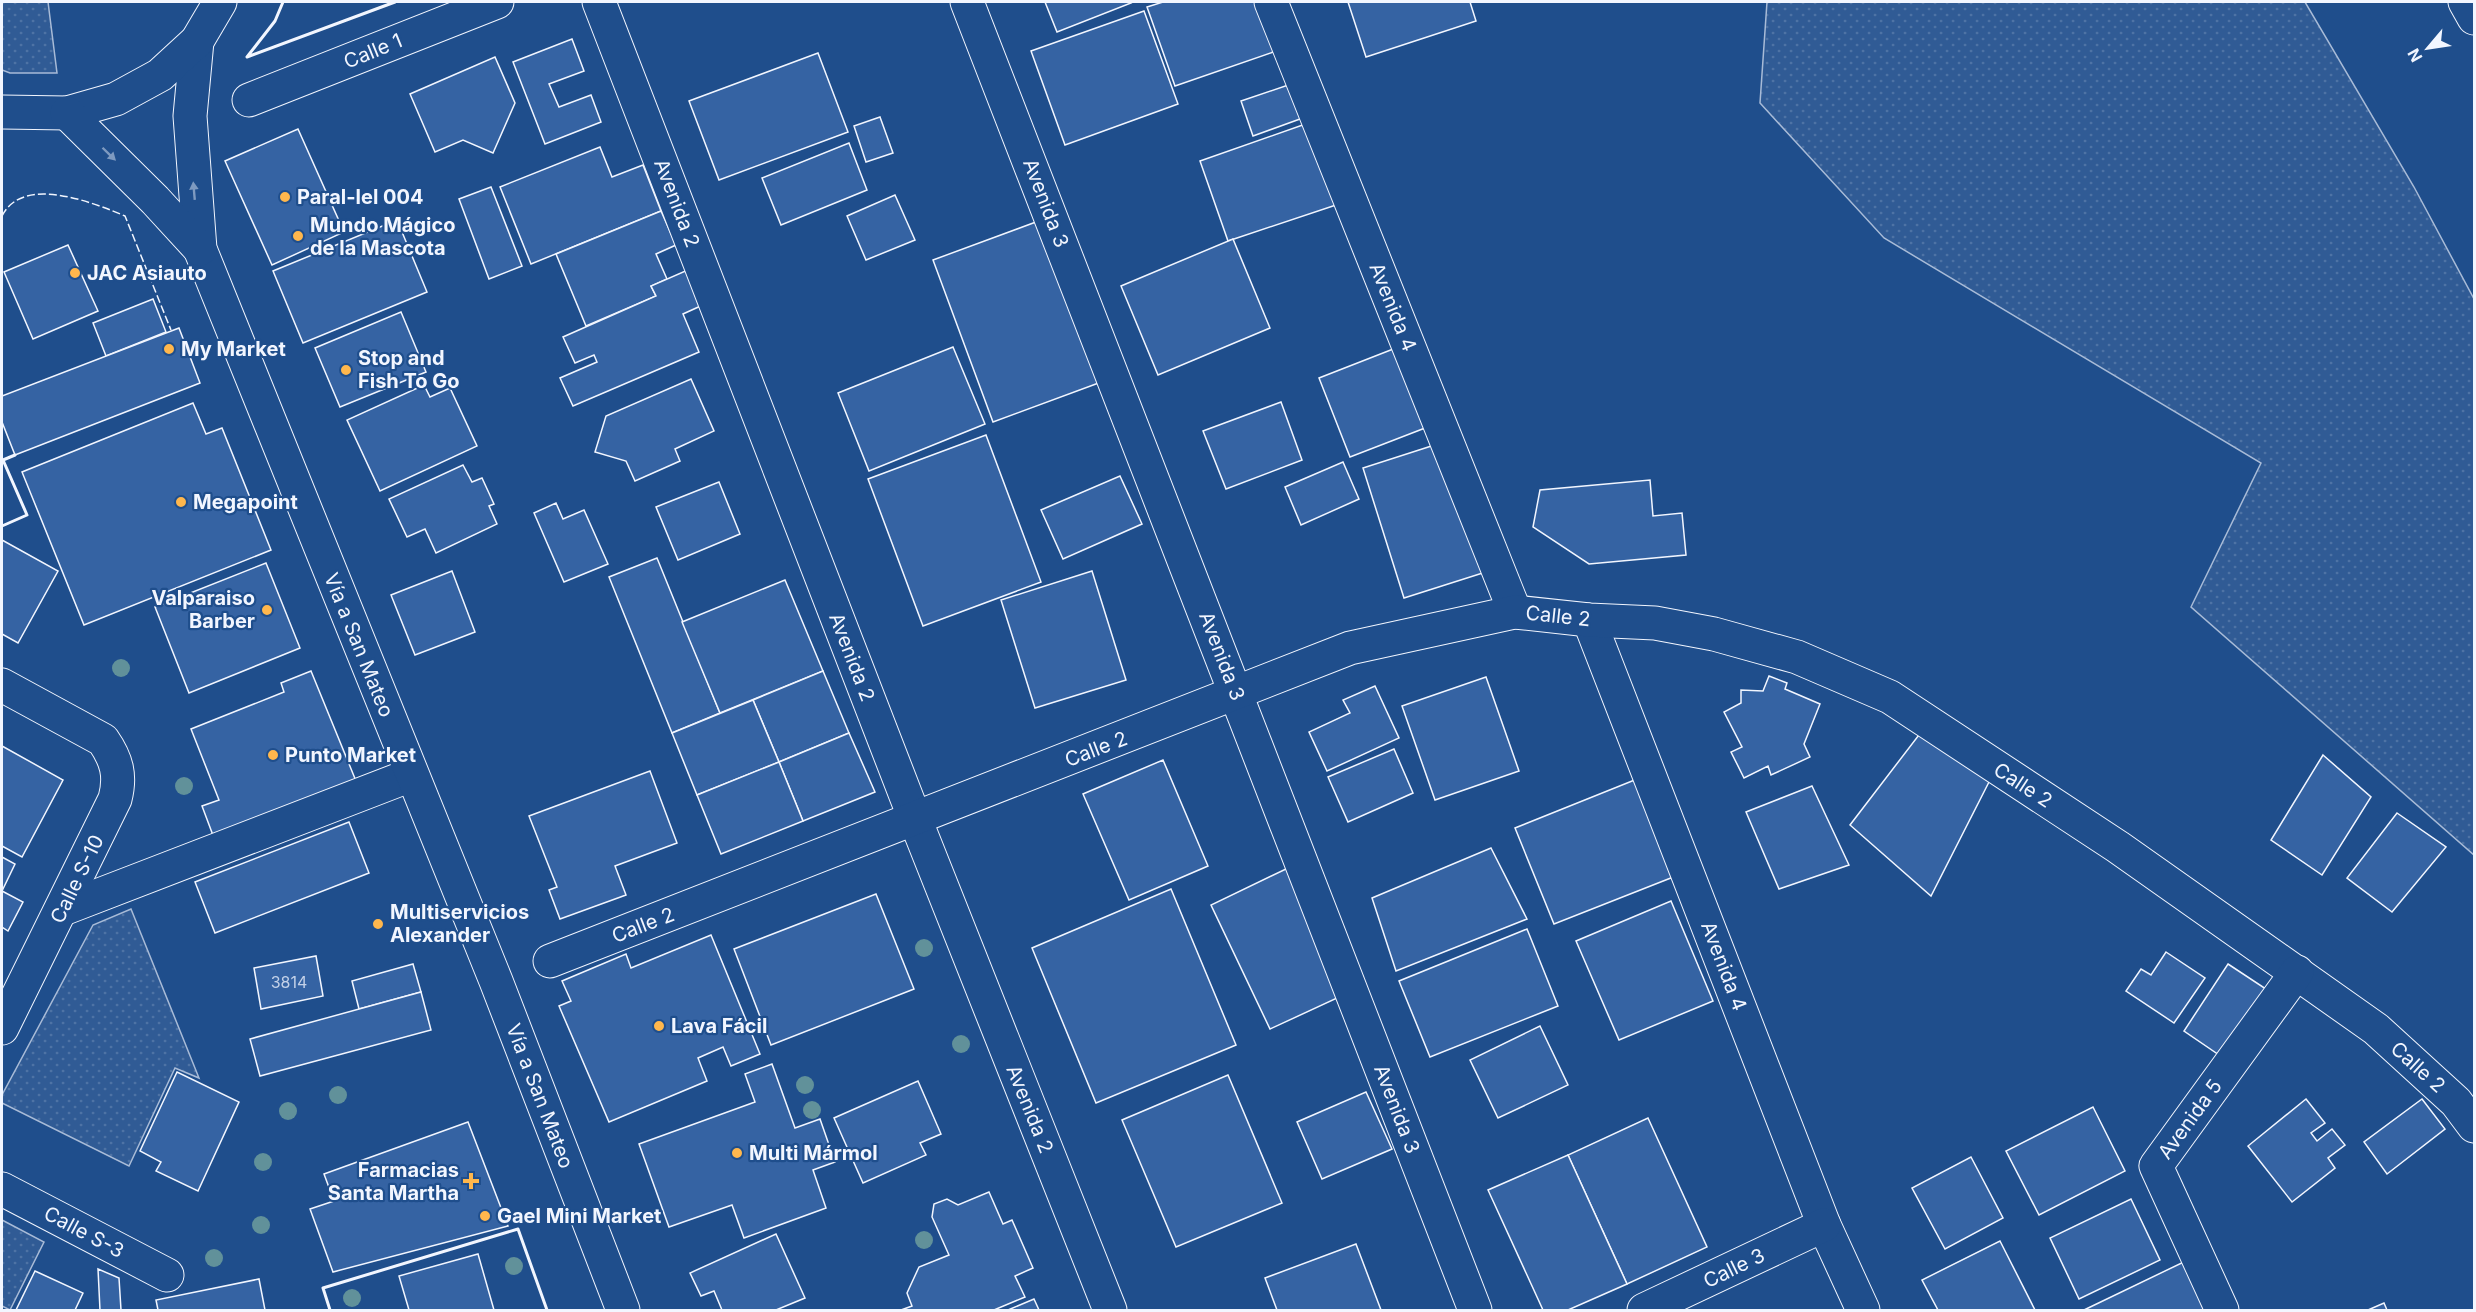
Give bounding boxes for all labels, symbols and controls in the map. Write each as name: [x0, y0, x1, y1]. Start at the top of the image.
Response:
north arrow: [2398, 18, 2458, 78]
street label: Calle 1: [340, 28, 406, 74]
text: N: [2403, 45, 2427, 65]
one-way arrow: [101, 147, 115, 161]
street label: Avenida 2: [649, 155, 705, 251]
street label: Avenida 3: [1018, 155, 1074, 251]
one-way arrow: [189, 181, 199, 200]
place label: Paral-lel 004: [297, 185, 424, 209]
marker: Paral-lel 004: [278, 190, 292, 204]
place label: Mundo Mágico de la Mascota: [310, 213, 455, 260]
marker: Mundo Mágico de la Mascota: [291, 229, 305, 243]
street label: Avenida 4: [1364, 259, 1422, 355]
place label: JAC Asiauto: [87, 261, 207, 285]
marker: JAC Asiauto: [68, 266, 82, 280]
place label: My Market: [181, 337, 286, 361]
marker: My Market: [162, 342, 176, 356]
place label: Stop and Fish To Go: [358, 346, 460, 393]
marker: Stop and Fish To Go: [339, 363, 353, 377]
place label: Megapoint: [193, 490, 298, 514]
marker: Megapoint: [174, 495, 188, 509]
street label: Vía a San Mateo: [319, 570, 399, 720]
place label: Valparaiso Barber: [151, 586, 255, 633]
street label: Calle 2: [1524, 601, 1592, 631]
marker: Valparaiso Barber: [260, 603, 274, 617]
street label: Avenida 3: [1194, 608, 1250, 704]
street label: Avenida 2: [824, 609, 880, 705]
street label: Calle 2: [1061, 726, 1131, 772]
place label: Punto Market: [285, 743, 416, 767]
marker: Punto Market: [266, 748, 280, 762]
street label: Calle 2: [1989, 757, 2057, 813]
street label: Calle S-10: [45, 831, 109, 927]
place label: Multiservicios Alexander: [390, 900, 529, 947]
street label: Calle 2: [608, 902, 678, 948]
marker: Multiservicios Alexander: [371, 917, 385, 931]
street label: Avenida 4: [1696, 918, 1752, 1014]
house number: 3814: [271, 972, 307, 992]
place label: Lava Fácil: [671, 1014, 767, 1038]
marker: Lava Fácil: [652, 1019, 666, 1033]
street label: Vía a San Mateo: [501, 1020, 579, 1172]
street label: Calle 2: [2386, 1036, 2450, 1098]
street label: Avenida 2: [1001, 1061, 1059, 1157]
street label: Avenida 3: [1369, 1061, 1425, 1157]
street label: Avenida 5: [2153, 1074, 2227, 1164]
place label: Multi Mármol: [749, 1141, 878, 1165]
marker: Multi Mármol: [730, 1146, 744, 1160]
place label: Farmacias Santa Martha: [328, 1158, 459, 1205]
marker: Farmacias Santa Martha: [464, 1174, 478, 1188]
street label: Calle S-3: [40, 1201, 128, 1263]
place label: Gael Mini Market: [497, 1204, 661, 1228]
marker: Gael Mini Market: [478, 1209, 492, 1223]
street label: Calle 3: [1699, 1243, 1769, 1293]

